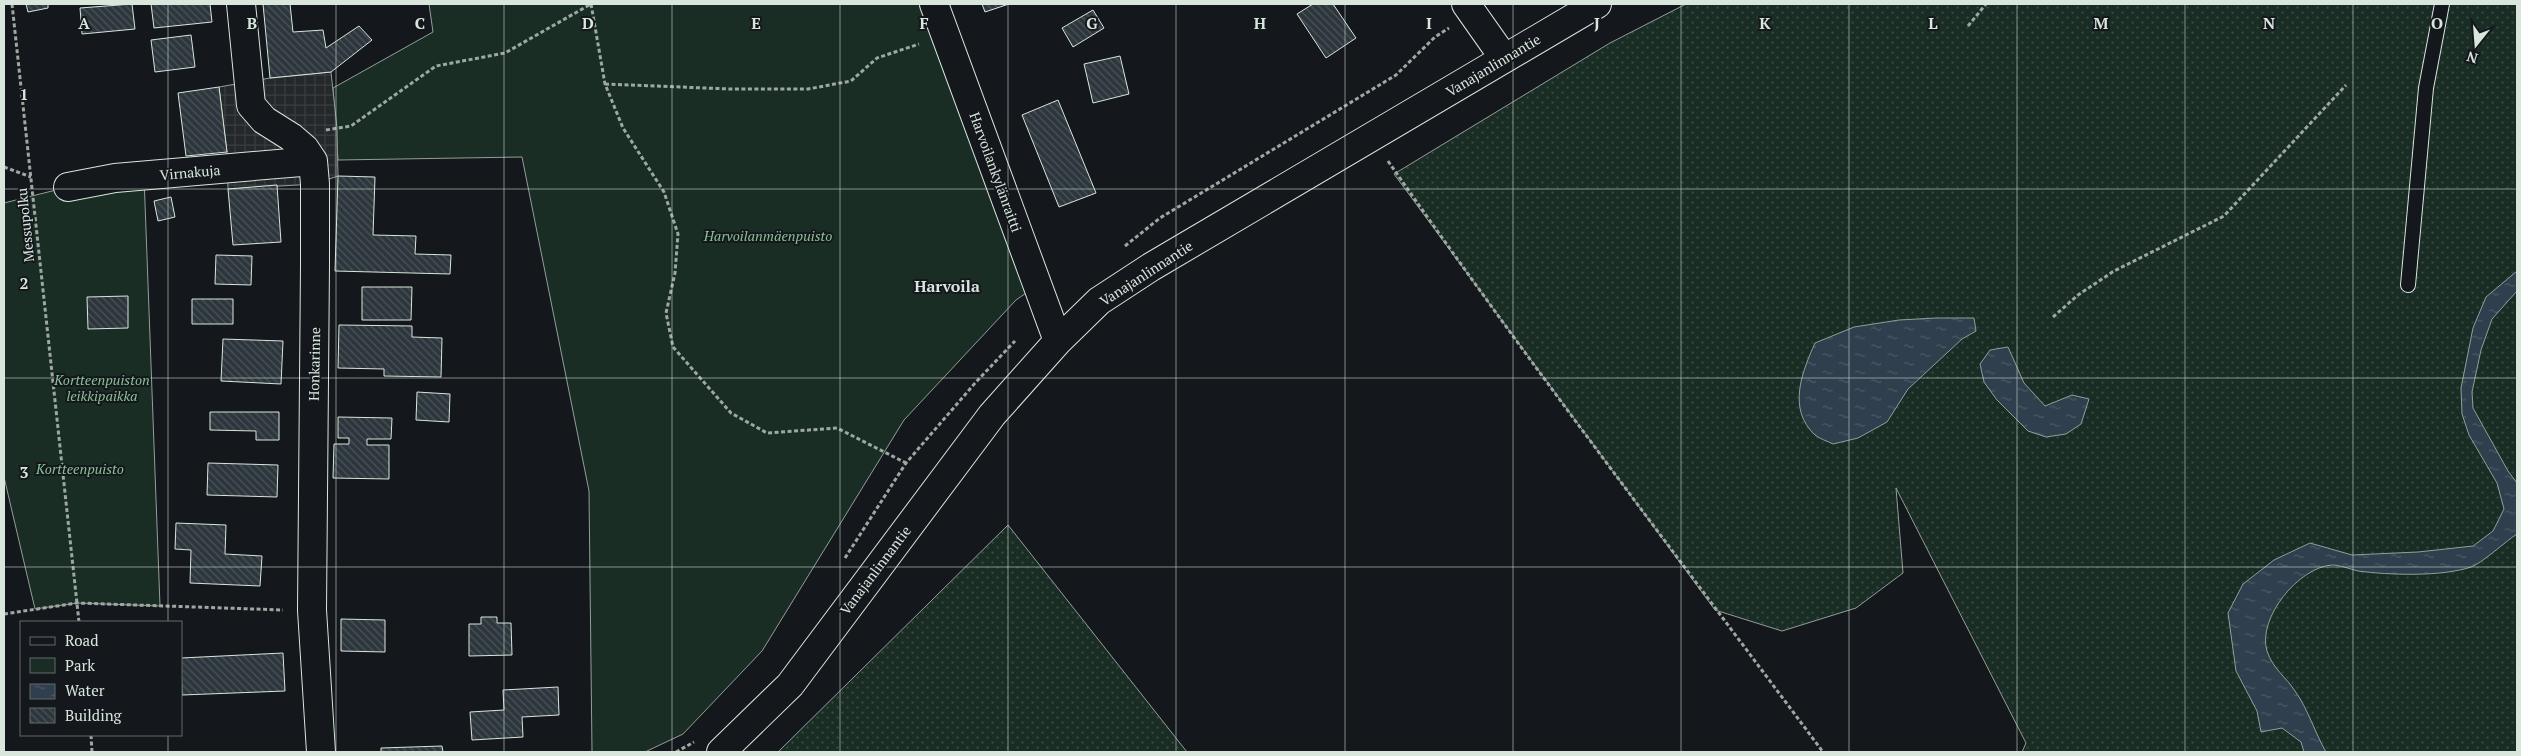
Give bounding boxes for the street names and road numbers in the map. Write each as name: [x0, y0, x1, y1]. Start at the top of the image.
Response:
street label: Vanajanlinnantie: [1442, 29, 1544, 101]
street label: Harvoilankylänraitti: [965, 109, 1027, 235]
street label: Virnakuja: [159, 160, 221, 184]
street label: Messupolku: [12, 187, 38, 263]
street label: Vanajanlinnantie: [1096, 236, 1196, 310]
street label: Honkarinne: [304, 327, 324, 401]
street label: Vanajanlinnantie: [835, 521, 915, 619]

